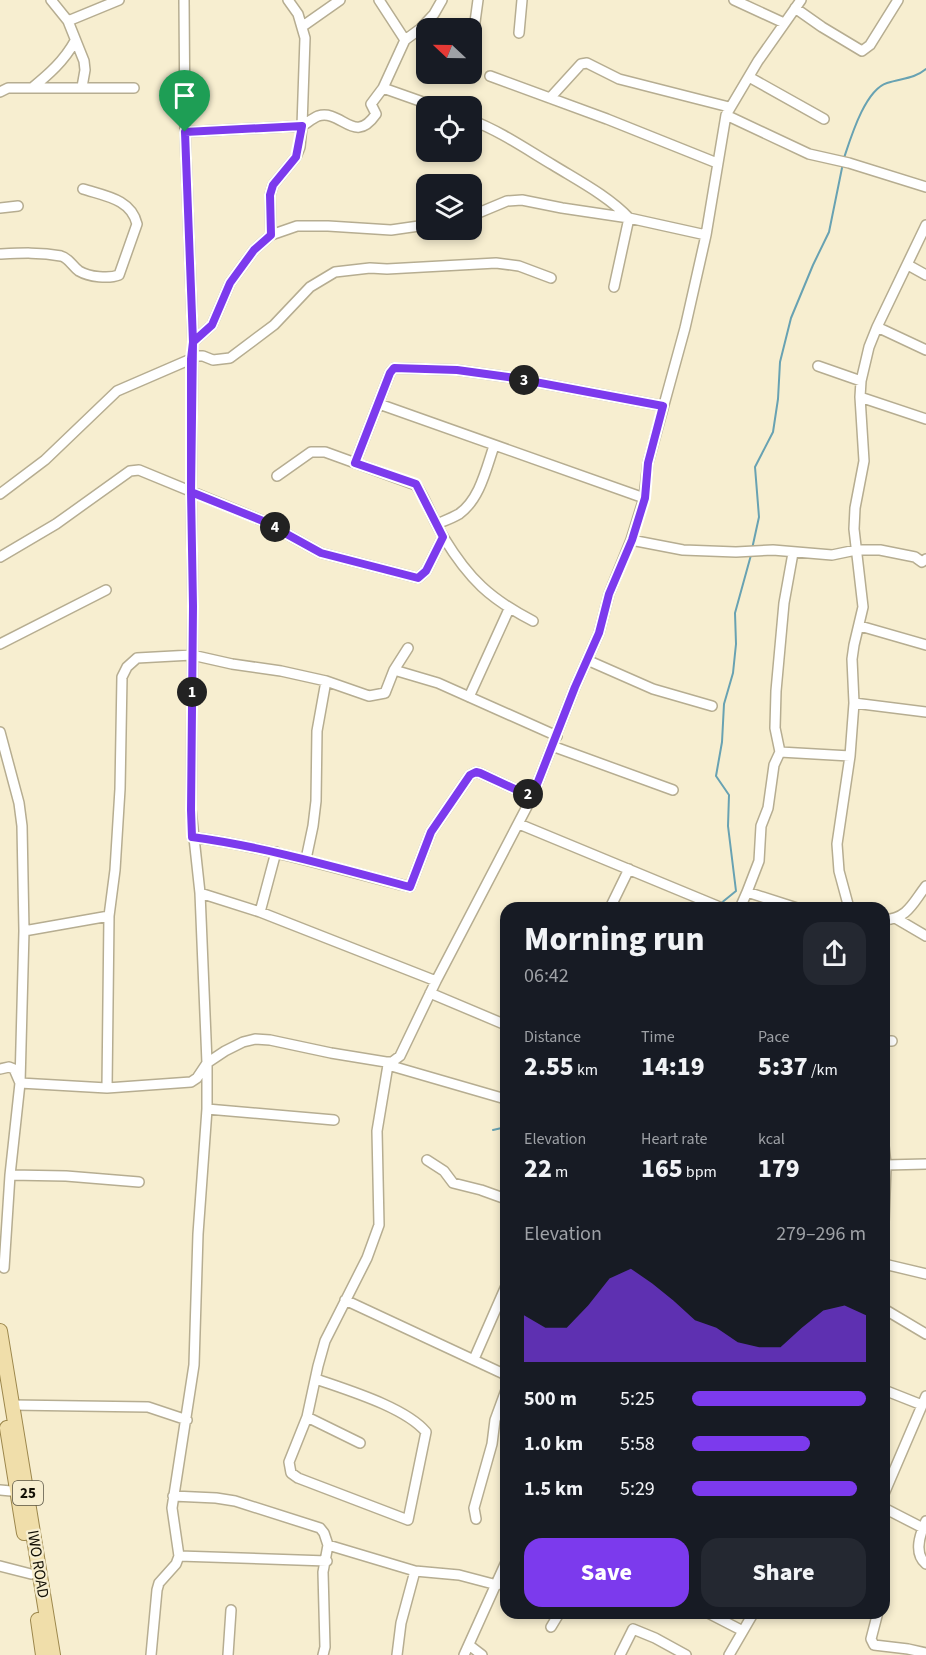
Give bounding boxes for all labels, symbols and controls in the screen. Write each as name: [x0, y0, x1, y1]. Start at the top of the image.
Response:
north arrow: [416, 18, 482, 84]
map controls: [416, 18, 482, 240]
pin: [159, 70, 210, 132]
icon: arrive: [168, 79, 201, 112]
button: locate: [416, 96, 482, 162]
button: layers: [416, 174, 482, 240]
pin: 3: [509, 365, 539, 395]
text: 3: [520, 369, 528, 391]
pin: 4: [260, 512, 290, 542]
text: 4: [271, 516, 279, 538]
pin: 1: [177, 677, 207, 707]
text: 1: [188, 681, 196, 703]
pin: 2: [513, 779, 543, 809]
text: 2: [524, 783, 532, 805]
text: Morning run: [524, 916, 704, 963]
button: share: [803, 922, 866, 985]
text: 06:42: [524, 962, 569, 990]
text: Distance: [524, 1026, 581, 1048]
text: Time: [641, 1026, 675, 1048]
text: Pace: [758, 1026, 789, 1048]
text: 2.55: [524, 1048, 574, 1085]
text: 14:19: [641, 1048, 705, 1085]
text: 5:37: [758, 1048, 808, 1085]
text: km: [574, 1059, 598, 1081]
text: /km: [808, 1059, 838, 1081]
text: Elevation: [524, 1128, 586, 1150]
text: Heart rate: [641, 1128, 708, 1150]
text: kcal: [758, 1128, 785, 1150]
text: 22: [524, 1150, 552, 1187]
text: 165: [641, 1150, 683, 1187]
text: 179: [758, 1150, 800, 1187]
text: m: [552, 1161, 568, 1183]
text: bpm: [683, 1161, 717, 1183]
text: Elevation: [524, 1220, 602, 1248]
text: 279–296 m: [776, 1220, 866, 1248]
text: 500 m: [524, 1385, 577, 1413]
text: 5:25: [620, 1385, 655, 1413]
text: 1.0 km: [524, 1430, 583, 1458]
text: 5:58: [620, 1430, 655, 1458]
text: 1.5 km: [524, 1475, 583, 1503]
text: 5:29: [620, 1475, 655, 1503]
road number: 25: [13, 1481, 43, 1505]
street label: IWO ROAD: [22, 1529, 54, 1600]
button: Save: [524, 1538, 689, 1607]
button: Share: [701, 1538, 866, 1607]

